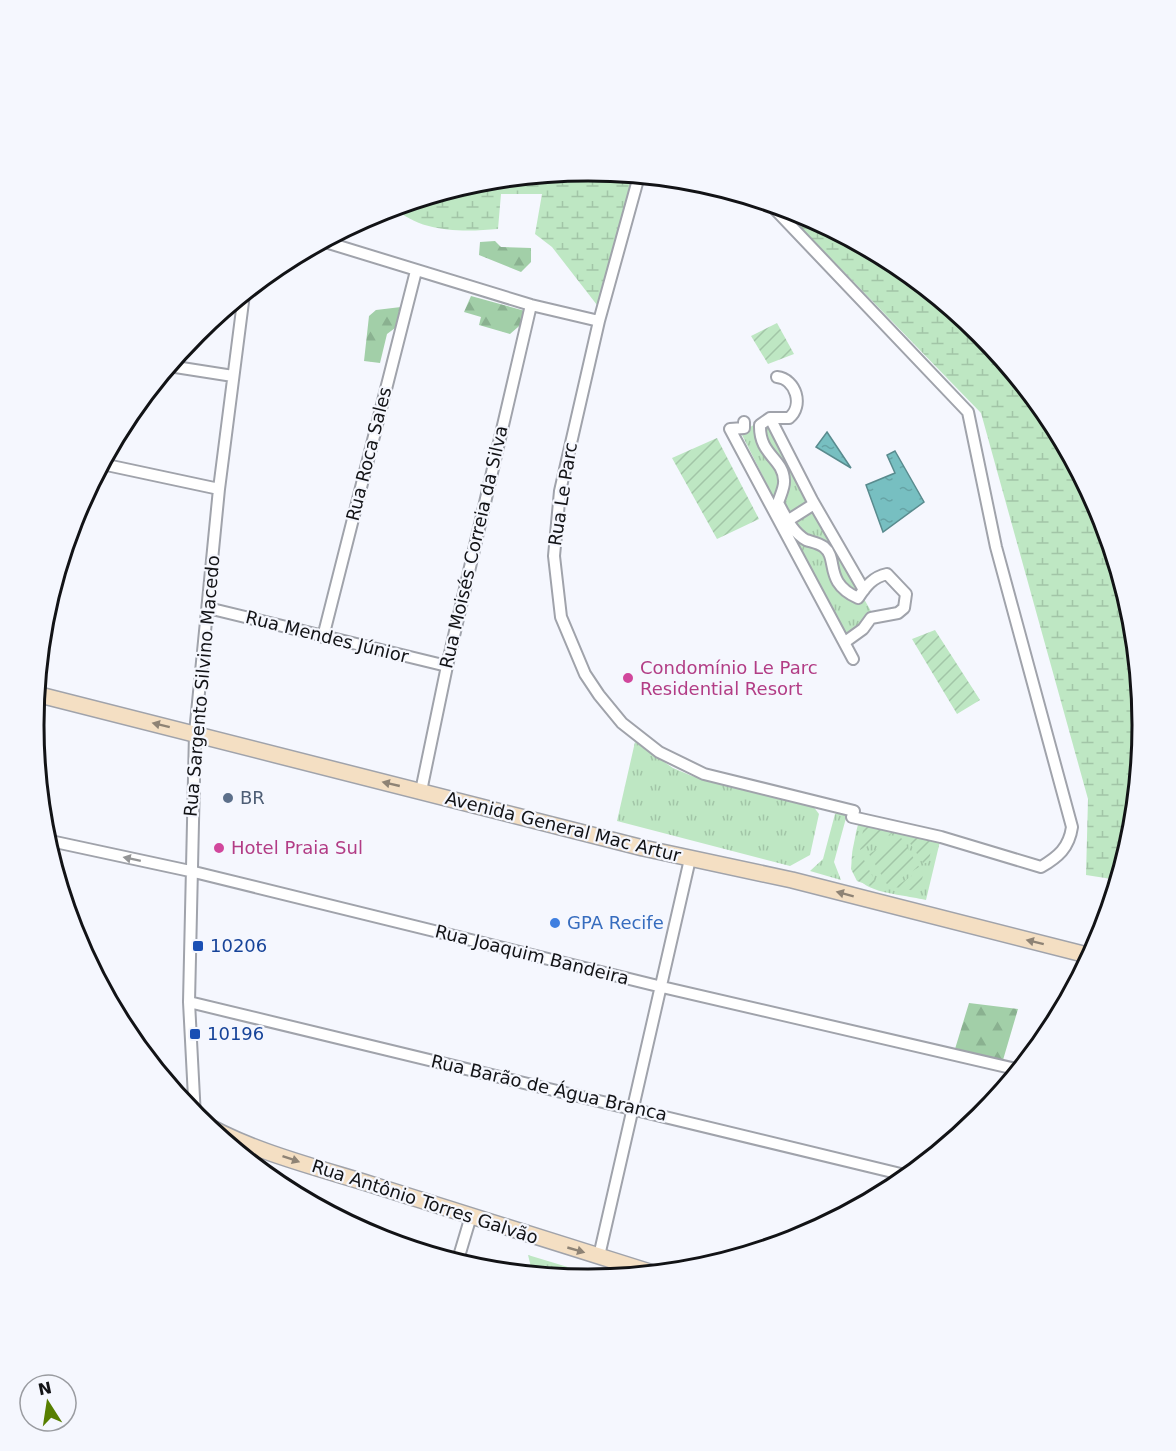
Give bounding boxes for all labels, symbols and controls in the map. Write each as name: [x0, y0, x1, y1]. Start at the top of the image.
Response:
street label: Rua Roca Sales: [342, 385, 395, 523]
street label: Rua Moisés Correia da Silva: [435, 423, 512, 670]
street label: Rua Le Parc: [544, 441, 581, 547]
street label: Rua Sargento Silvino Macedo: [180, 554, 223, 818]
street label: Rua Mendes Júnior: [244, 606, 411, 667]
place label: Condomínio Le Parc Residential Resort: [640, 657, 818, 699]
marker: Condomínio Le Parc Residential Resort: [621, 671, 635, 685]
one-way arrow: [152, 719, 170, 729]
one-way arrow: [382, 778, 400, 788]
place label: BR: [240, 787, 265, 808]
street label: Avenida General Mac Artur: [443, 787, 684, 866]
marker: BR: [221, 791, 235, 805]
place label: Hotel Praia Sul: [231, 837, 363, 858]
marker: Hotel Praia Sul: [212, 841, 226, 855]
one-way arrow: [123, 854, 142, 863]
one-way arrow: [836, 889, 854, 898]
place label: GPA Recife: [567, 912, 664, 933]
marker: GPA Recife: [548, 916, 562, 930]
street label: Rua Joaquim Bandeira: [433, 920, 631, 989]
place label: 10206: [210, 935, 267, 956]
one-way arrow: [1025, 936, 1044, 946]
marker: 10206: [191, 939, 205, 953]
place label: 10196: [207, 1023, 264, 1044]
marker: 10196: [188, 1027, 202, 1041]
street label: Rua Barão de Água Branca: [429, 1050, 669, 1125]
one-way arrow: [282, 1154, 300, 1164]
street label: Rua Antônio Torres Galvão: [309, 1155, 541, 1248]
one-way arrow: [567, 1246, 585, 1255]
north arrow: [18, 1373, 78, 1433]
text: N: [36, 1378, 54, 1400]

